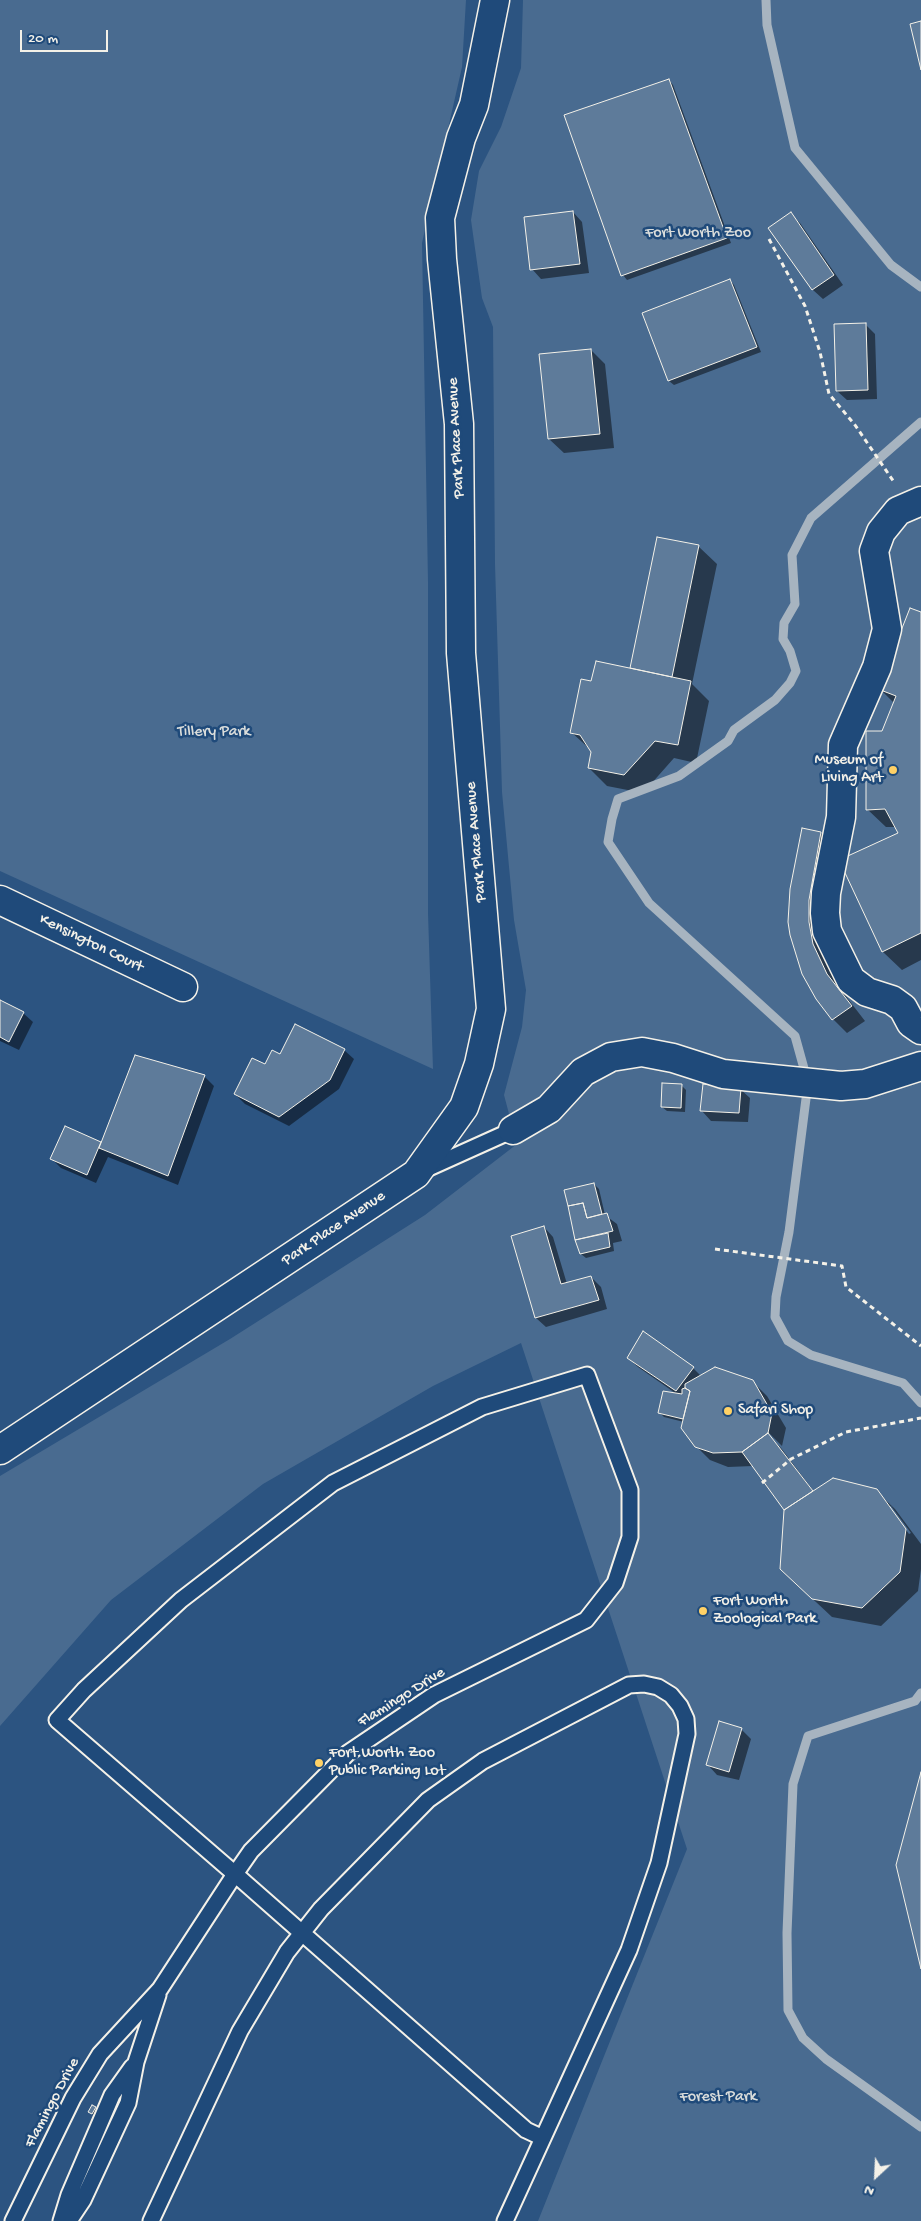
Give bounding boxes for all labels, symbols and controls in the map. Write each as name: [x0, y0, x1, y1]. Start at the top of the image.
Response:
scale bar: [22, 20, 110, 52]
text: 20 m: [28, 30, 58, 48]
park label: Fort Worth Zoo: [645, 224, 751, 244]
street label: Park Place Avenue: [444, 377, 470, 499]
park label: Tillery Park: [178, 723, 250, 743]
place label: Museum of Living Art: [814, 751, 883, 789]
marker: Museum of Living Art: [887, 764, 899, 776]
street label: Park Place Avenue: [462, 781, 492, 903]
street label: Kensington Court: [36, 910, 146, 978]
street label: Park Place Avenue: [278, 1187, 390, 1271]
place label: Safari Shop: [738, 1401, 813, 1421]
marker: Safari Shop: [722, 1405, 734, 1417]
place label: Fort Worth Zoological Park: [713, 1592, 816, 1630]
marker: Fort Worth Zoological Park: [697, 1605, 709, 1617]
street label: Flamingo Drive: [355, 1664, 449, 1732]
place label: Fort Worth Zoo Public Parking Lot: [329, 1744, 445, 1782]
marker: Fort Worth Zoo Public Parking Lot: [313, 1757, 325, 1769]
street label: Flamingo Drive: [21, 2055, 85, 2151]
park label: Forest Park: [679, 2088, 757, 2108]
north arrow: [851, 2151, 901, 2201]
text: N: [862, 2180, 877, 2200]

